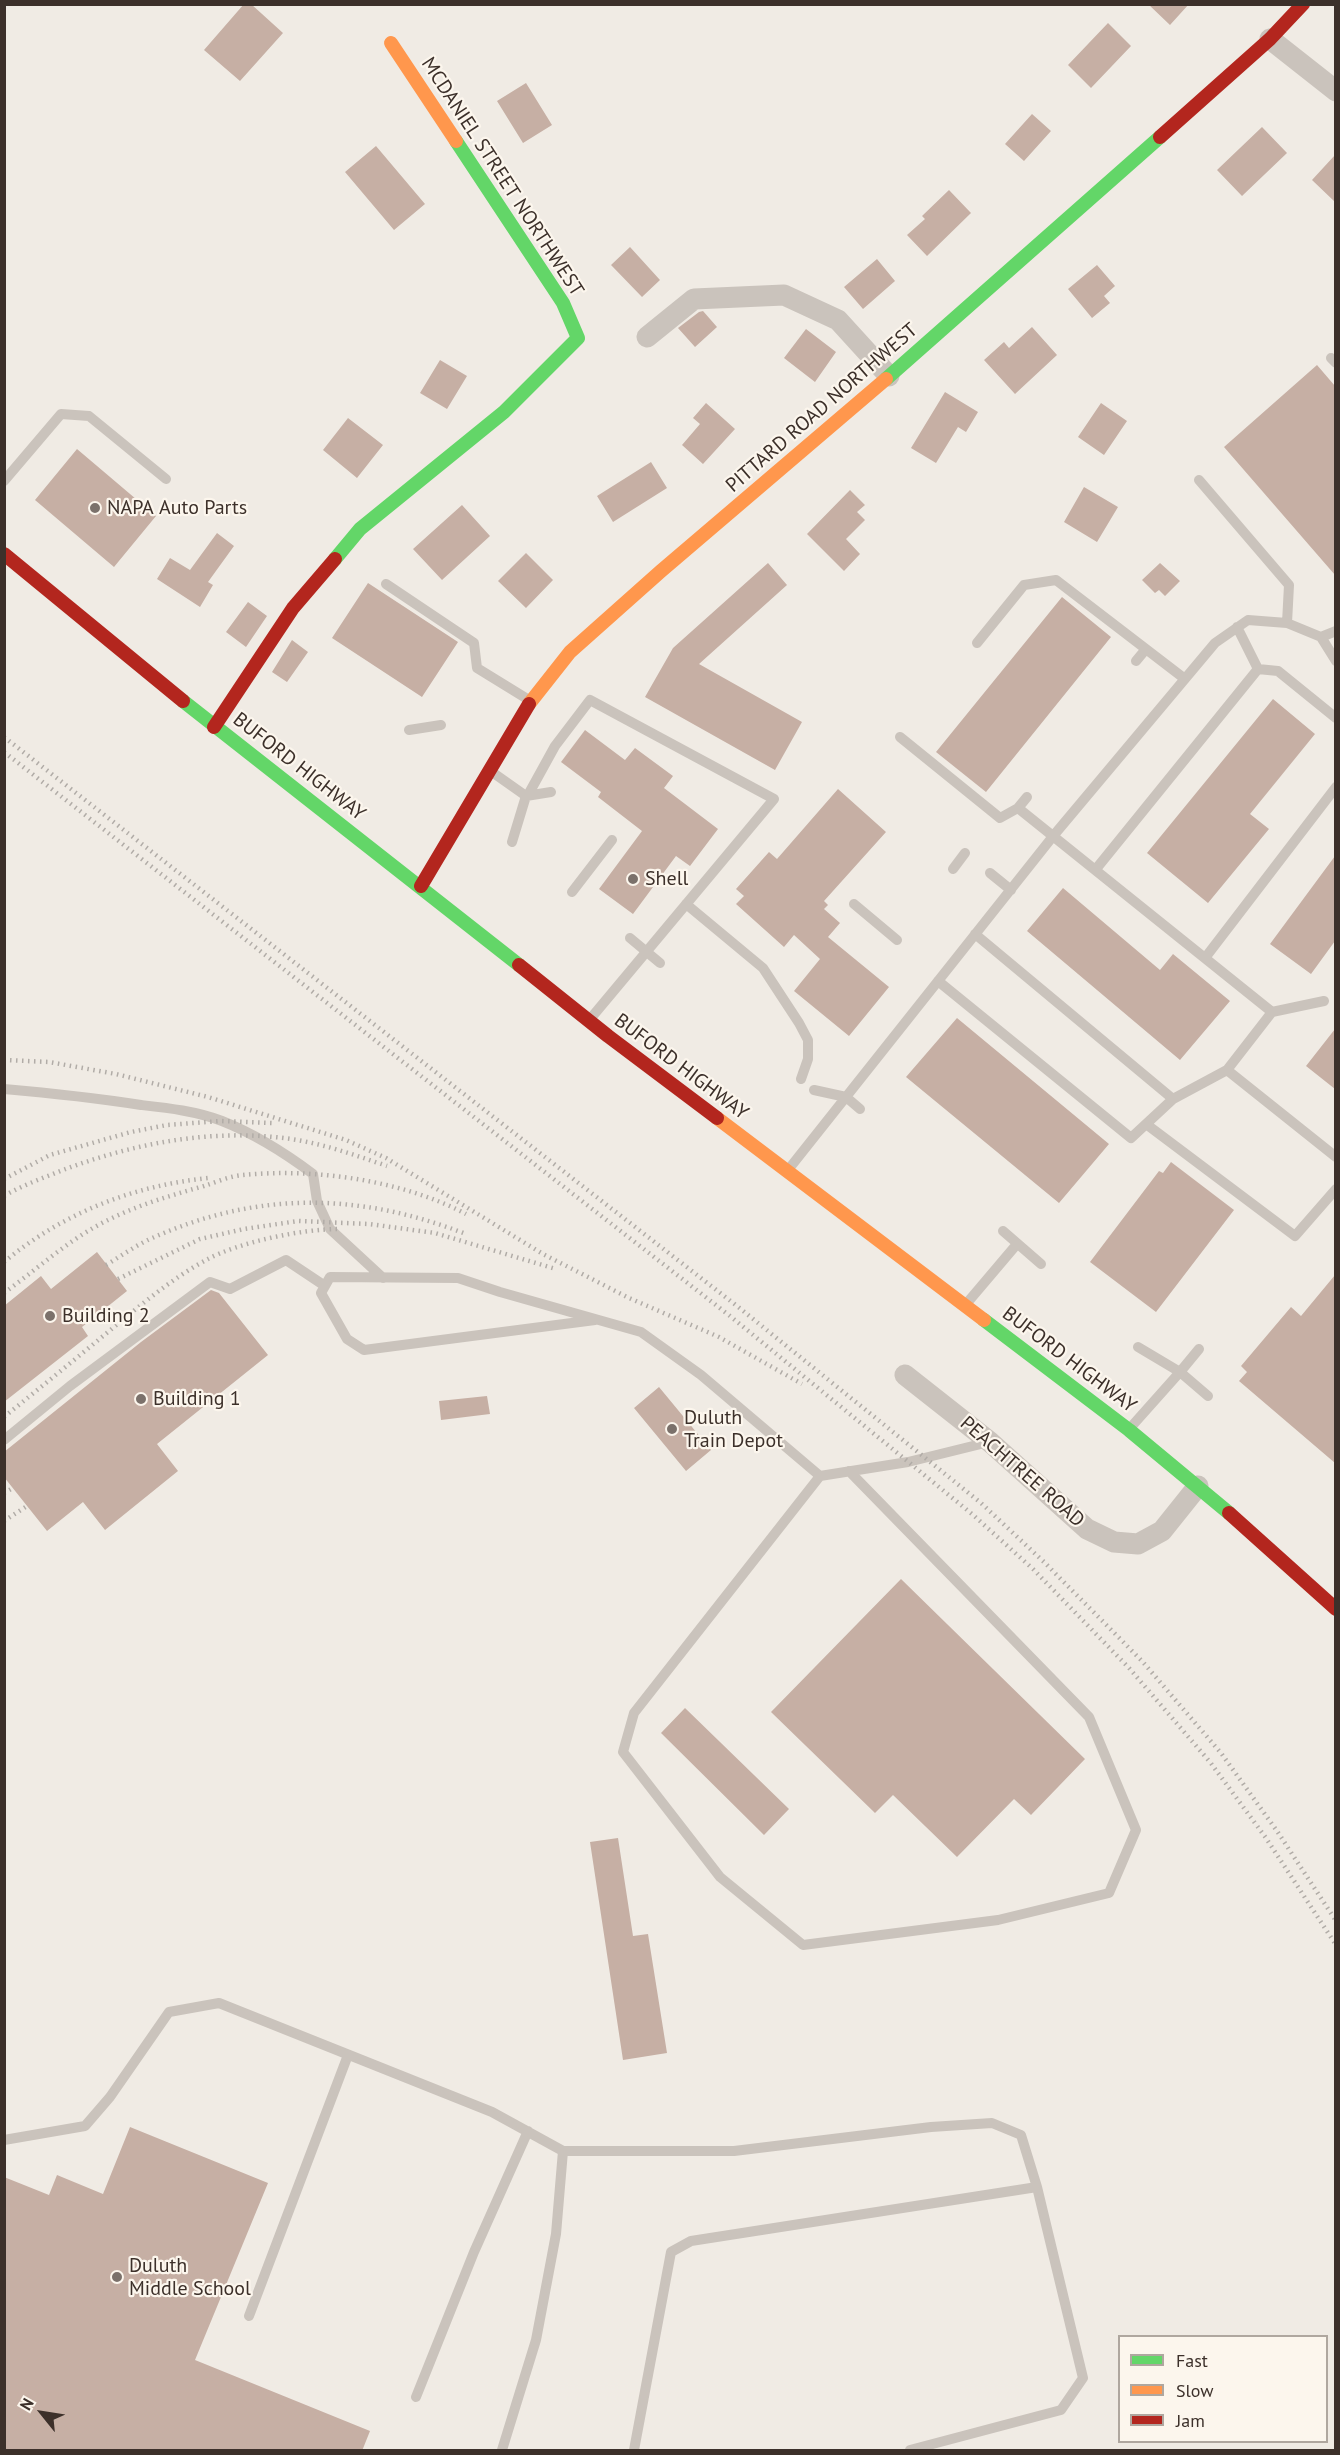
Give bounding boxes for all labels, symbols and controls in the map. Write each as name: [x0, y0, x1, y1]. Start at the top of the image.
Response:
street label: MCDANIEL STREET NORTHWEST: [416, 53, 588, 301]
street label: PITTARD ROAD NORTHWEST: [721, 318, 923, 498]
place label: NAPA Auto Parts: [107, 496, 247, 520]
marker: NAPA Auto Parts: [88, 501, 102, 515]
street label: BUFORD HIGHWAY: [228, 708, 370, 826]
place label: Shell: [645, 867, 688, 891]
marker: Shell: [626, 872, 640, 886]
street label: BUFORD HIGHWAY: [609, 1009, 753, 1125]
street label: BUFORD HIGHWAY: [997, 1302, 1141, 1418]
place label: Building 2: [62, 1304, 150, 1328]
marker: Building 2: [43, 1309, 57, 1323]
place label: Building 1: [153, 1387, 241, 1411]
marker: Building 1: [134, 1392, 148, 1406]
place label: Duluth Train Depot: [684, 1406, 783, 1453]
street label: PEACHTREE ROAD: [955, 1412, 1089, 1532]
marker: Duluth Train Depot: [665, 1422, 679, 1436]
place label: Duluth Middle School: [129, 2254, 251, 2301]
marker: Duluth Middle School: [110, 2270, 124, 2284]
legend: [1118, 2335, 1328, 2443]
text: Fast: [1176, 2349, 1208, 2372]
text: Slow: [1176, 2379, 1214, 2402]
north arrow: [12, 2383, 72, 2443]
text: N: [15, 2394, 38, 2414]
text: Jam: [1176, 2409, 1205, 2432]

